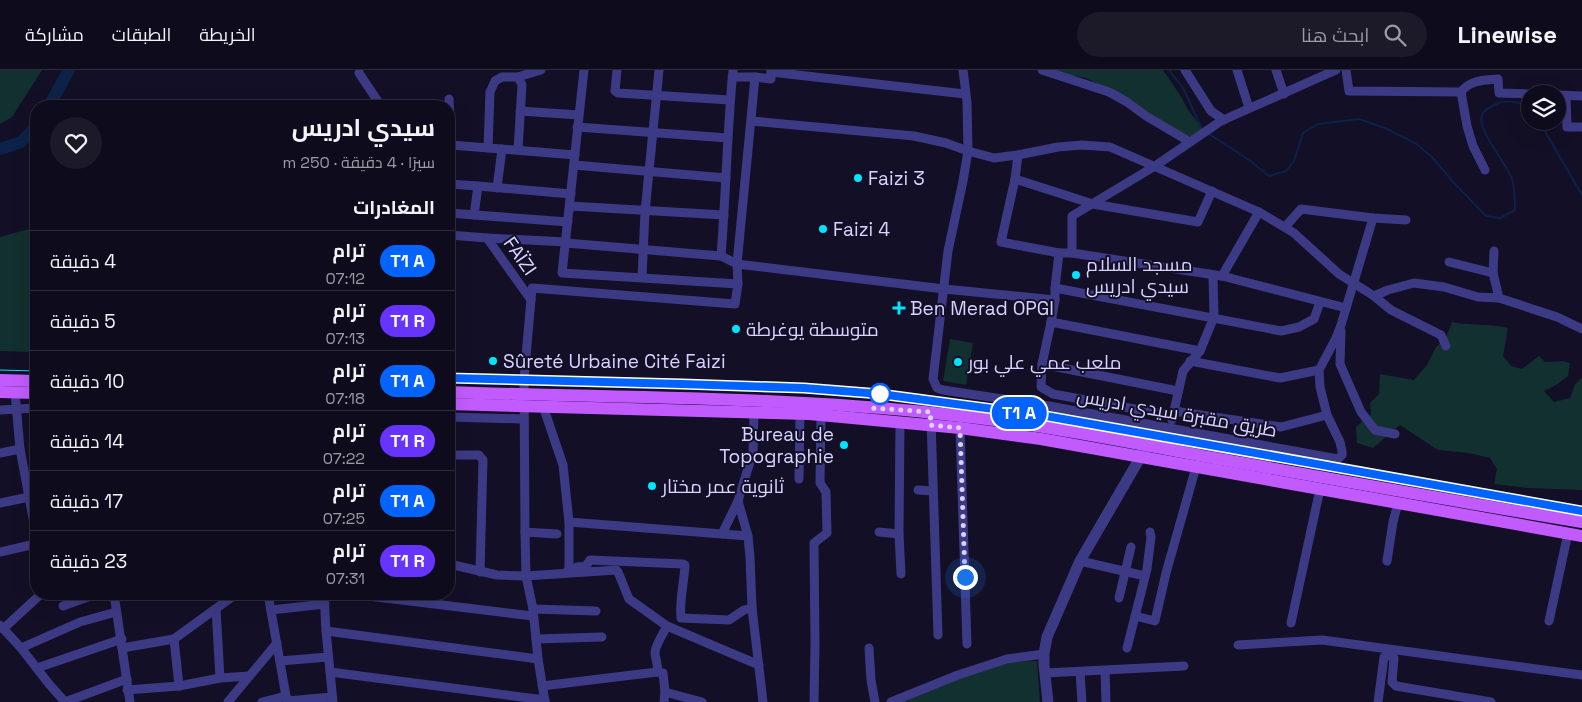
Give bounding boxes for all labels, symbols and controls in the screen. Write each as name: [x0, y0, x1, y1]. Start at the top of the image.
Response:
search box: [1077, 12, 1427, 57]
text: Linewise: [1457, 19, 1557, 50]
icon: search: [1381, 21, 1409, 49]
text: مشاركة: [25, 23, 84, 46]
text: الطبقات: [112, 23, 171, 46]
text: الخريطة: [199, 23, 256, 46]
text: ابحث هنا: [1301, 23, 1369, 48]
map controls: [1521, 85, 1566, 130]
button: layers: [1521, 85, 1566, 130]
text: سيدي ادريس: [292, 112, 435, 143]
button: heart: [50, 117, 102, 169]
text: سيرًا · 4 دقيقة · 250 m: [282, 152, 435, 173]
place label: Faizi 3: [868, 166, 925, 191]
marker: Faizi 3: [852, 172, 864, 184]
text: المغادرات: [353, 195, 435, 220]
place label: Faizi 4: [833, 217, 890, 242]
marker: Faizi 4: [817, 223, 829, 235]
street label: FAÏZI: [498, 232, 542, 280]
text: ترام: [333, 238, 365, 263]
text: 4 دقيقة: [50, 249, 116, 274]
text: T1 A: [390, 249, 425, 272]
place label: مسجد السلام سيدي ادريس: [1086, 252, 1192, 301]
text: 07:12: [326, 268, 365, 289]
marker: مسجد السلام سيدي ادريس: [1070, 269, 1082, 281]
place label: Ben Merad OPGI: [910, 296, 1054, 321]
text: ترام: [333, 298, 365, 323]
marker: Ben Merad OPGI: [892, 301, 906, 315]
text: 5 دقيقة: [50, 309, 116, 334]
text: T1 R: [390, 309, 425, 332]
place label: متوسطة يوغرطة: [746, 317, 879, 342]
marker: متوسطة يوغرطة: [730, 323, 742, 335]
text: 07:13: [326, 328, 365, 349]
place label: Sûreté Urbaine Cité Faizi: [503, 349, 726, 374]
place label: ملعب عمي علي بور: [967, 350, 1121, 377]
marker: Sûreté Urbaine Cité Faizi: [487, 355, 499, 367]
marker: ملعب عمي علي بور: [952, 356, 964, 368]
text: ترام: [333, 358, 365, 383]
text: 10 دقيقة: [50, 369, 124, 394]
text: T1 A: [390, 369, 425, 392]
unlabelled marker: [869, 383, 891, 405]
street label: طريق مقبرة سيدي ادريس: [1075, 383, 1279, 445]
text: 07:18: [325, 388, 365, 409]
line badge: T1 A: [984, 397, 1054, 429]
text: T1 A: [1002, 401, 1036, 424]
text: ترام: [333, 418, 365, 443]
place label: Bureau de Topographie: [719, 422, 834, 469]
text: 14 دقيقة: [50, 429, 124, 454]
text: T1 R: [390, 429, 425, 452]
marker: Bureau de Topographie: [838, 439, 850, 451]
text: 07:22: [323, 448, 365, 469]
place label: ثانوية عمر مختار: [661, 474, 784, 499]
text: ترام: [333, 478, 365, 503]
marker: ثانوية عمر مختار: [646, 480, 658, 492]
text: 17 دقيقة: [50, 489, 123, 514]
text: T1 A: [390, 489, 425, 512]
text: 07:25: [323, 508, 365, 529]
text: ترام: [333, 538, 365, 563]
text: 23 دقيقة: [50, 549, 127, 574]
text: T1 R: [390, 549, 425, 572]
your location: [953, 565, 978, 590]
text: 07:31: [326, 568, 365, 589]

